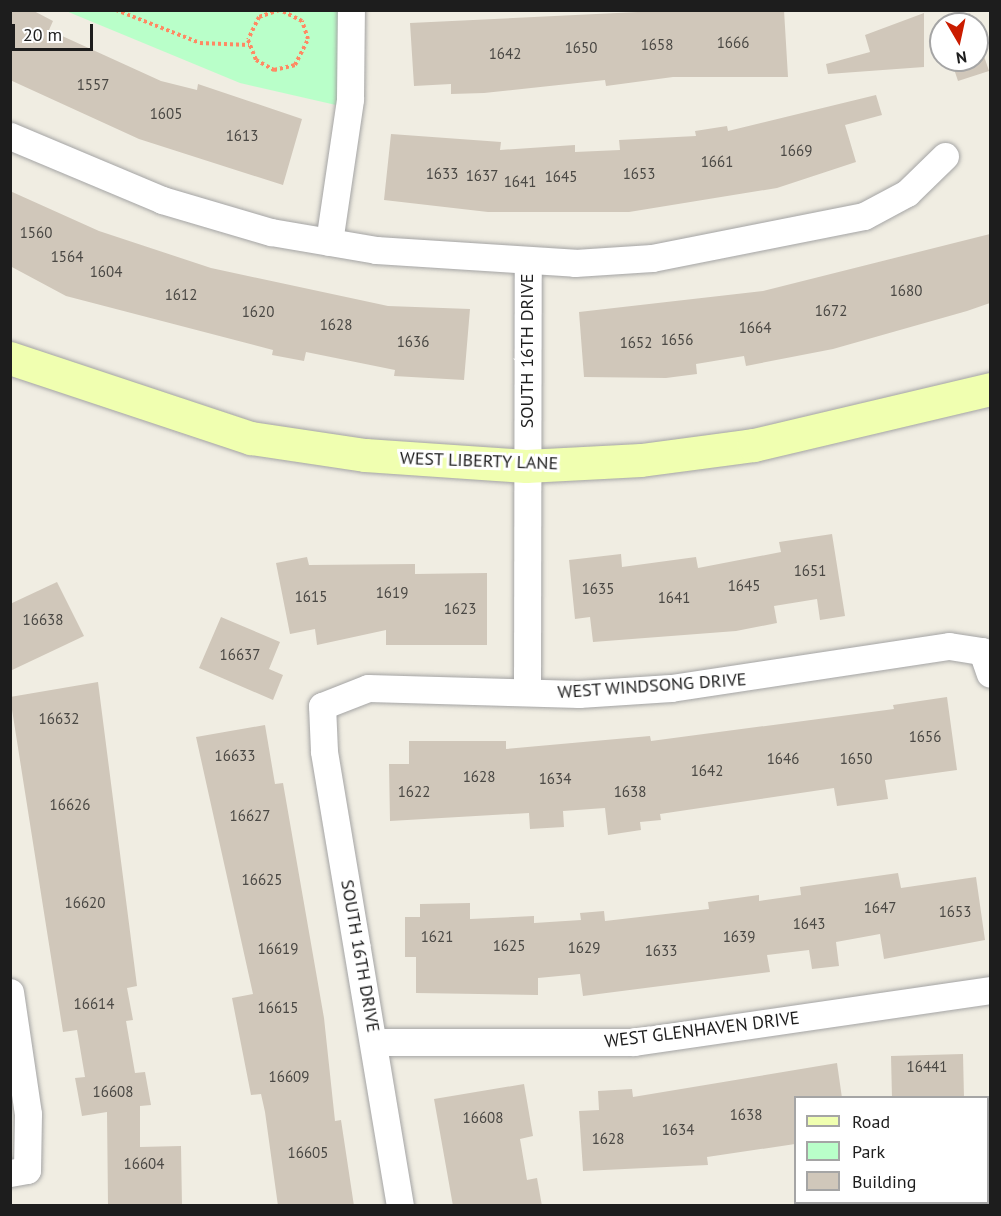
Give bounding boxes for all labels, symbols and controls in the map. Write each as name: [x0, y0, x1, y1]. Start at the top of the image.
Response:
scale bar: [15, 12, 96, 50]
north arrow: [929, 12, 989, 72]
text: 20 m: [23, 23, 62, 46]
house number: 1666: [717, 34, 749, 52]
house number: 1658: [641, 36, 673, 54]
house number: 1650: [565, 39, 597, 57]
house number: 1642: [489, 45, 521, 63]
text: N: [955, 47, 968, 69]
house number: 1557: [77, 76, 109, 94]
house number: 1605: [150, 105, 182, 123]
house number: 1613: [226, 127, 258, 145]
house number: 1669: [780, 142, 812, 160]
house number: 1661: [701, 153, 733, 171]
house number: 1633: [426, 165, 458, 183]
house number: 1653: [623, 165, 655, 183]
house number: 1637: [466, 167, 498, 185]
house number: 1645: [545, 168, 577, 186]
house number: 1641: [504, 173, 536, 191]
house number: 1560: [20, 224, 52, 242]
house number: 1564: [51, 248, 83, 266]
house number: 1604: [90, 263, 122, 281]
street label: SOUTH 16TH DRIVE: [516, 274, 538, 428]
house number: 1680: [890, 282, 922, 300]
house number: 1612: [165, 286, 197, 304]
house number: 1672: [815, 302, 847, 320]
house number: 1620: [242, 303, 274, 321]
house number: 1628: [320, 316, 352, 334]
house number: 1664: [739, 319, 771, 337]
house number: 1656: [661, 331, 693, 349]
house number: 1636: [397, 333, 429, 351]
house number: 1652: [620, 334, 652, 352]
street label: WEST LIBERTY LANE: [399, 447, 559, 475]
house number: 1651: [794, 562, 826, 580]
house number: 1645: [728, 577, 760, 595]
house number: 1635: [582, 580, 614, 598]
house number: 1619: [376, 584, 408, 602]
house number: 1615: [295, 588, 327, 606]
house number: 1641: [658, 589, 690, 607]
house number: 1623: [444, 600, 476, 618]
house number: 16638: [23, 611, 63, 629]
house number: 16637: [220, 646, 260, 664]
street label: WEST WINDSONG DRIVE: [556, 669, 748, 703]
house number: 16632: [39, 710, 79, 728]
house number: 1656: [909, 728, 941, 746]
house number: 16633: [215, 747, 255, 765]
house number: 1646: [767, 750, 799, 768]
house number: 1650: [840, 750, 872, 768]
house number: 1642: [691, 762, 723, 780]
house number: 1628: [463, 768, 495, 786]
house number: 1634: [539, 770, 571, 788]
house number: 1622: [398, 783, 430, 801]
house number: 1638: [614, 783, 646, 801]
house number: 16626: [50, 796, 90, 814]
house number: 16627: [230, 807, 270, 825]
house number: 16625: [242, 871, 282, 889]
street label: SOUTH 16TH DRIVE: [336, 878, 384, 1034]
house number: 16620: [65, 894, 105, 912]
house number: 1647: [864, 899, 896, 917]
house number: 1653: [939, 903, 971, 921]
house number: 1643: [793, 915, 825, 933]
house number: 1621: [421, 928, 453, 946]
house number: 1639: [723, 928, 755, 946]
house number: 1625: [493, 937, 525, 955]
house number: 1629: [568, 939, 600, 957]
house number: 16619: [258, 940, 298, 958]
house number: 1633: [645, 942, 677, 960]
house number: 16614: [74, 995, 114, 1013]
house number: 16615: [258, 999, 298, 1017]
street label: WEST GLENHAVEN DRIVE: [603, 1007, 801, 1053]
house number: 16441: [907, 1058, 947, 1076]
house number: 16609: [269, 1068, 309, 1086]
house number: 16608: [93, 1083, 133, 1101]
legend: [794, 1096, 989, 1204]
house number: 1638: [730, 1106, 762, 1124]
house number: 16608: [463, 1109, 503, 1127]
text: Road: [852, 1110, 890, 1133]
house number: 1634: [662, 1121, 694, 1139]
house number: 1628: [592, 1130, 624, 1148]
text: Park: [852, 1140, 885, 1163]
house number: 16605: [288, 1144, 328, 1162]
house number: 16604: [124, 1155, 164, 1173]
text: Building: [852, 1170, 916, 1193]

